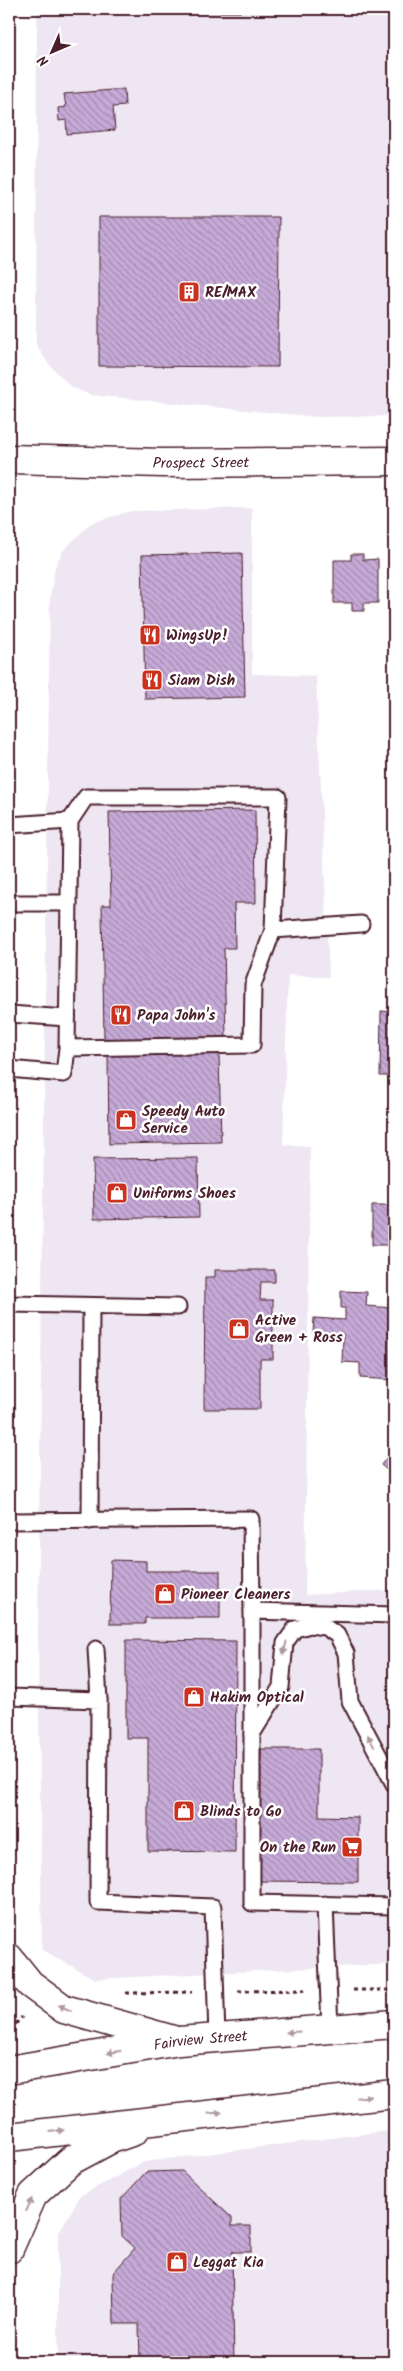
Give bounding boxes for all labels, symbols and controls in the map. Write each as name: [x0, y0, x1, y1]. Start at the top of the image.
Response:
north arrow: [28, 28, 78, 78]
text: N: [32, 49, 54, 71]
building icon: RE/MAX: [177, 280, 201, 304]
place label: RE/MAX: [205, 281, 257, 305]
street label: Prospect Street: [152, 451, 250, 476]
restaurant icon: WingsUp!: [138, 623, 162, 647]
place label: WingsUp!: [166, 624, 228, 648]
restaurant icon: Siam Dish: [140, 668, 164, 692]
place label: Siam Dish: [168, 669, 235, 693]
restaurant icon: Papa John's: [109, 1003, 133, 1027]
place label: Papa John's: [137, 1004, 216, 1028]
place label: Speedy Auto Service: [142, 1100, 225, 1141]
shop icon: Speedy Auto Service: [114, 1108, 138, 1132]
shop icon: Uniforms Shoes: [105, 1181, 129, 1205]
place label: Uniforms Shoes: [133, 1182, 236, 1206]
place label: Active Green + Ross: [255, 1309, 343, 1350]
shop icon: Active Green + Ross: [227, 1317, 251, 1341]
shop icon: Pioneer Cleaners: [153, 1582, 177, 1606]
place label: Pioneer Cleaners: [181, 1583, 290, 1607]
one-way arrow: [281, 1640, 289, 1656]
shop icon: Hakim Optical: [182, 1685, 206, 1709]
place label: Hakim Optical: [210, 1686, 304, 1710]
one-way arrow: [367, 1733, 375, 1748]
shop icon: Blinds to Go: [172, 1799, 196, 1823]
place label: Blinds to Go: [200, 1800, 282, 1824]
supermarket icon: On the Run: [340, 1835, 364, 1859]
place label: On the Run: [260, 1836, 336, 1860]
one-way arrow: [57, 2004, 72, 2012]
street label: Fairview Street: [152, 2025, 249, 2058]
one-way arrow: [285, 2028, 301, 2036]
one-way arrow: [105, 2049, 121, 2057]
one-way arrow: [357, 2093, 373, 2101]
one-way arrow: [208, 2109, 224, 2117]
one-way arrow: [49, 2127, 65, 2135]
one-way arrow: [25, 2198, 33, 2212]
shop icon: Leggat Kia: [165, 2250, 189, 2274]
place label: Leggat Kia: [193, 2251, 264, 2275]

